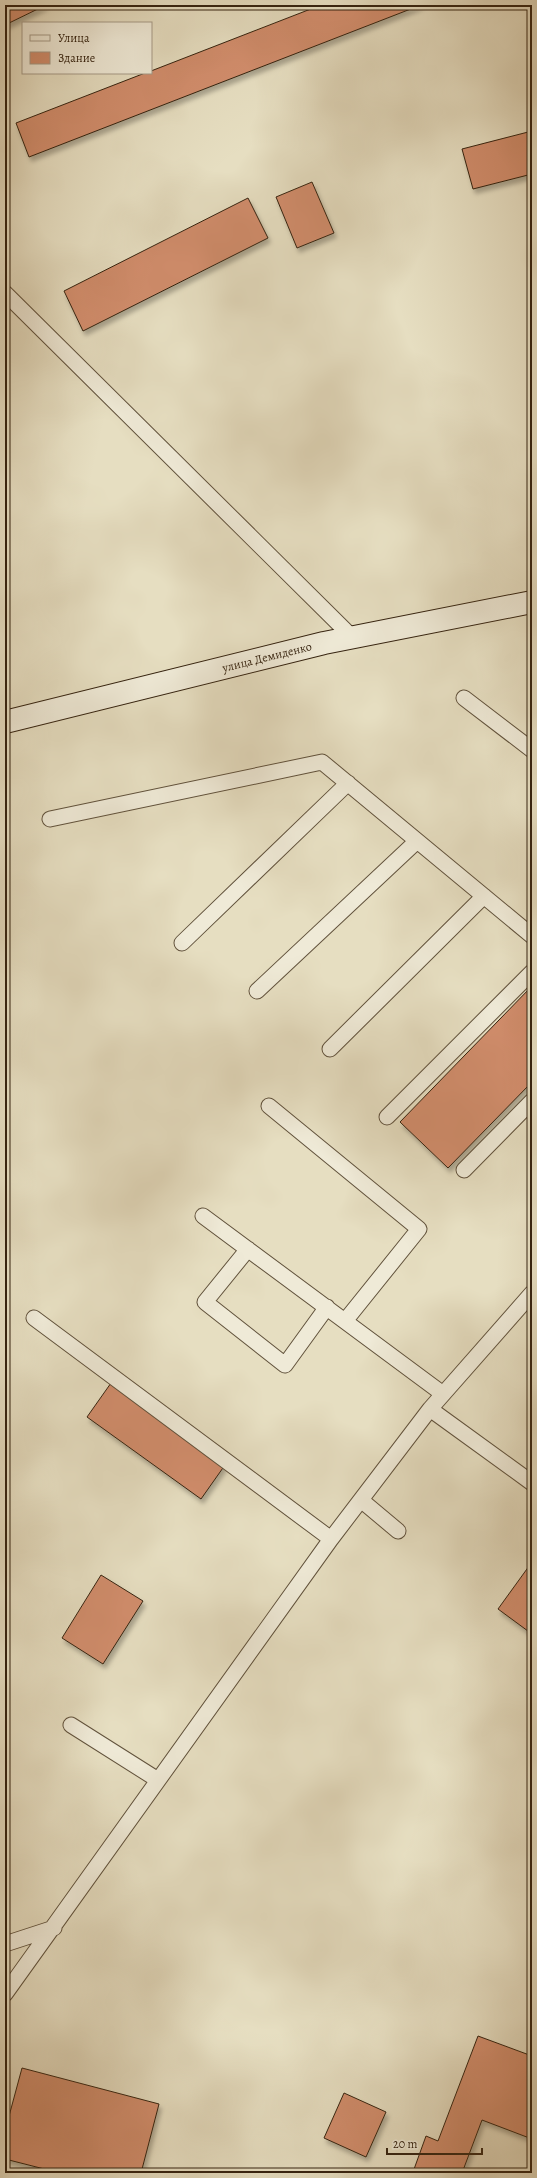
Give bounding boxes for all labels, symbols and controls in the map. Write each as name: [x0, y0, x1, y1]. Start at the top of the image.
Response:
legend: [22, 22, 152, 74]
text: Улица: [58, 30, 90, 46]
text: Здание: [58, 50, 95, 66]
street label: улица Демиденко: [220, 638, 313, 676]
scale bar: [387, 2130, 482, 2156]
text: 20 m: [393, 2136, 417, 2152]

